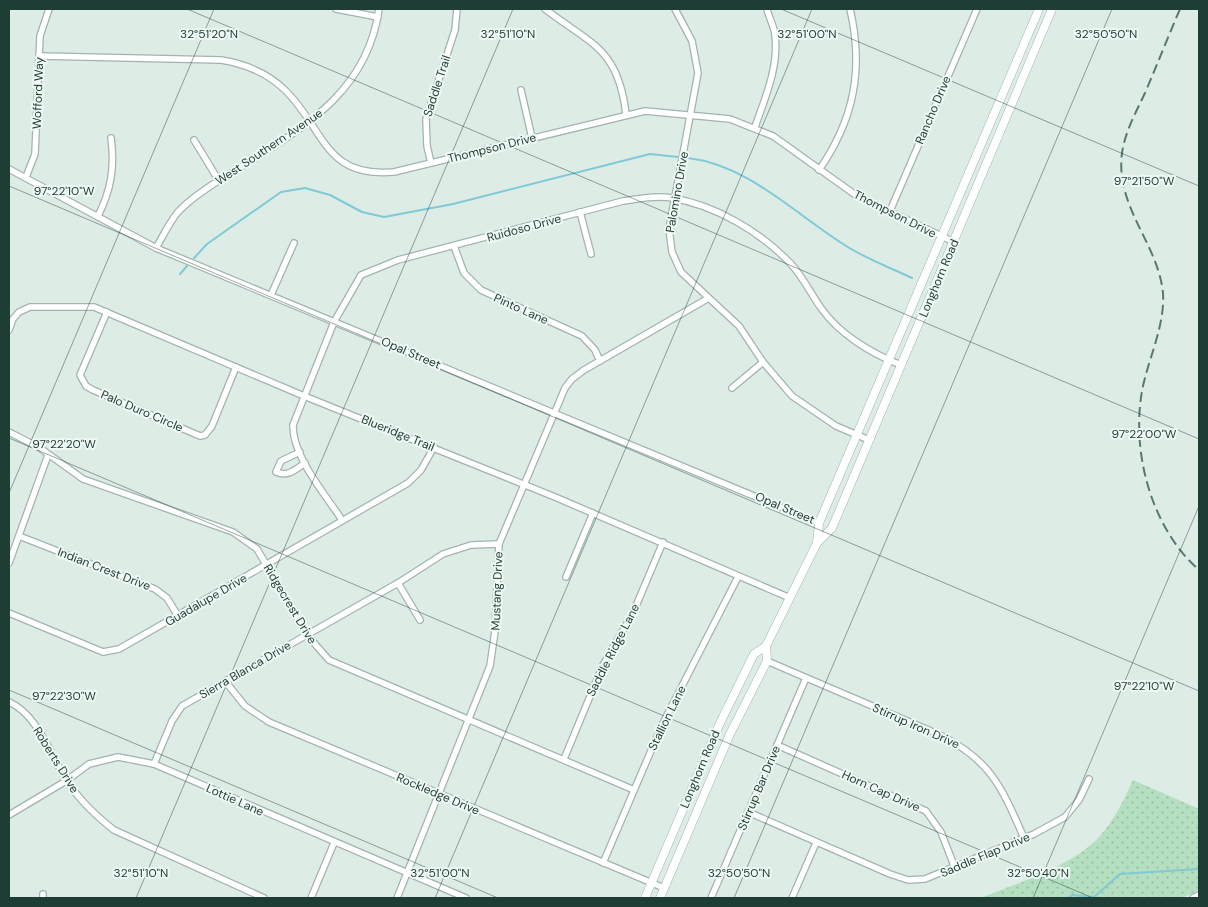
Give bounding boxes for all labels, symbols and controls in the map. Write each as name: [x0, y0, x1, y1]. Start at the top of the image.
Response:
text: 32°51'20"N: [180, 26, 238, 42]
text: 32°51'10"N: [481, 26, 535, 42]
text: 32°51'00"N: [777, 26, 837, 42]
text: 32°50'50"N: [1075, 26, 1137, 42]
street label: Saddle Trail: [420, 53, 454, 119]
street label: Wofford Way: [29, 56, 47, 129]
street label: Rancho Drive: [911, 73, 955, 147]
street label: West Southern Avenue: [212, 105, 326, 189]
street label: Thompson Drive: [446, 129, 538, 167]
street label: Palomino Drive: [662, 150, 692, 234]
text: 97°21'50"W: [1114, 173, 1175, 189]
text: 97°22'10"W: [34, 183, 95, 199]
street label: Thompson Drive: [851, 186, 939, 242]
street label: Ruidoso Drive: [485, 210, 563, 246]
street label: Longhorn Road: [915, 237, 963, 319]
street label: Pinto Lane: [491, 290, 551, 328]
street label: Opal Street: [379, 333, 443, 373]
street label: Palo Duro Circle: [98, 386, 186, 436]
street label: Blueridge Trail: [359, 411, 437, 455]
text: 97°22'00"W: [1111, 426, 1177, 442]
text: 97°22'20"W: [32, 436, 96, 452]
street label: Opal Street: [753, 488, 817, 528]
street label: Indian Crest Drive: [55, 544, 153, 594]
street label: Mustang Drive: [488, 551, 506, 631]
street label: Ridgecrest Drive: [260, 561, 320, 647]
street label: Guadalupe Drive: [162, 570, 250, 630]
street label: Saddle Ridge Lane: [583, 601, 643, 699]
street label: Sierra Blanca Drive: [196, 637, 294, 703]
text: 97°22'10"W: [1114, 678, 1175, 694]
street label: Stallion Lane: [644, 683, 690, 753]
text: 97°22'30"W: [32, 688, 96, 704]
street label: Stirrup Iron Drive: [870, 700, 962, 752]
street label: Roberts Drive: [29, 724, 83, 796]
street label: Longhorn Road: [676, 728, 724, 810]
street label: Stirrup Bar Drive: [734, 743, 784, 833]
street label: Horn Cap Drive: [839, 767, 923, 815]
street label: Rockledge Drive: [394, 769, 482, 819]
street label: Lottie Lane: [204, 780, 267, 820]
street label: Saddle Flap Drive: [938, 829, 1032, 881]
text: 32°51'10"N: [114, 865, 168, 881]
text: 32°51'00"N: [410, 865, 470, 881]
text: 32°50'50"N: [708, 865, 770, 881]
text: 32°50'40"N: [1007, 865, 1069, 881]

